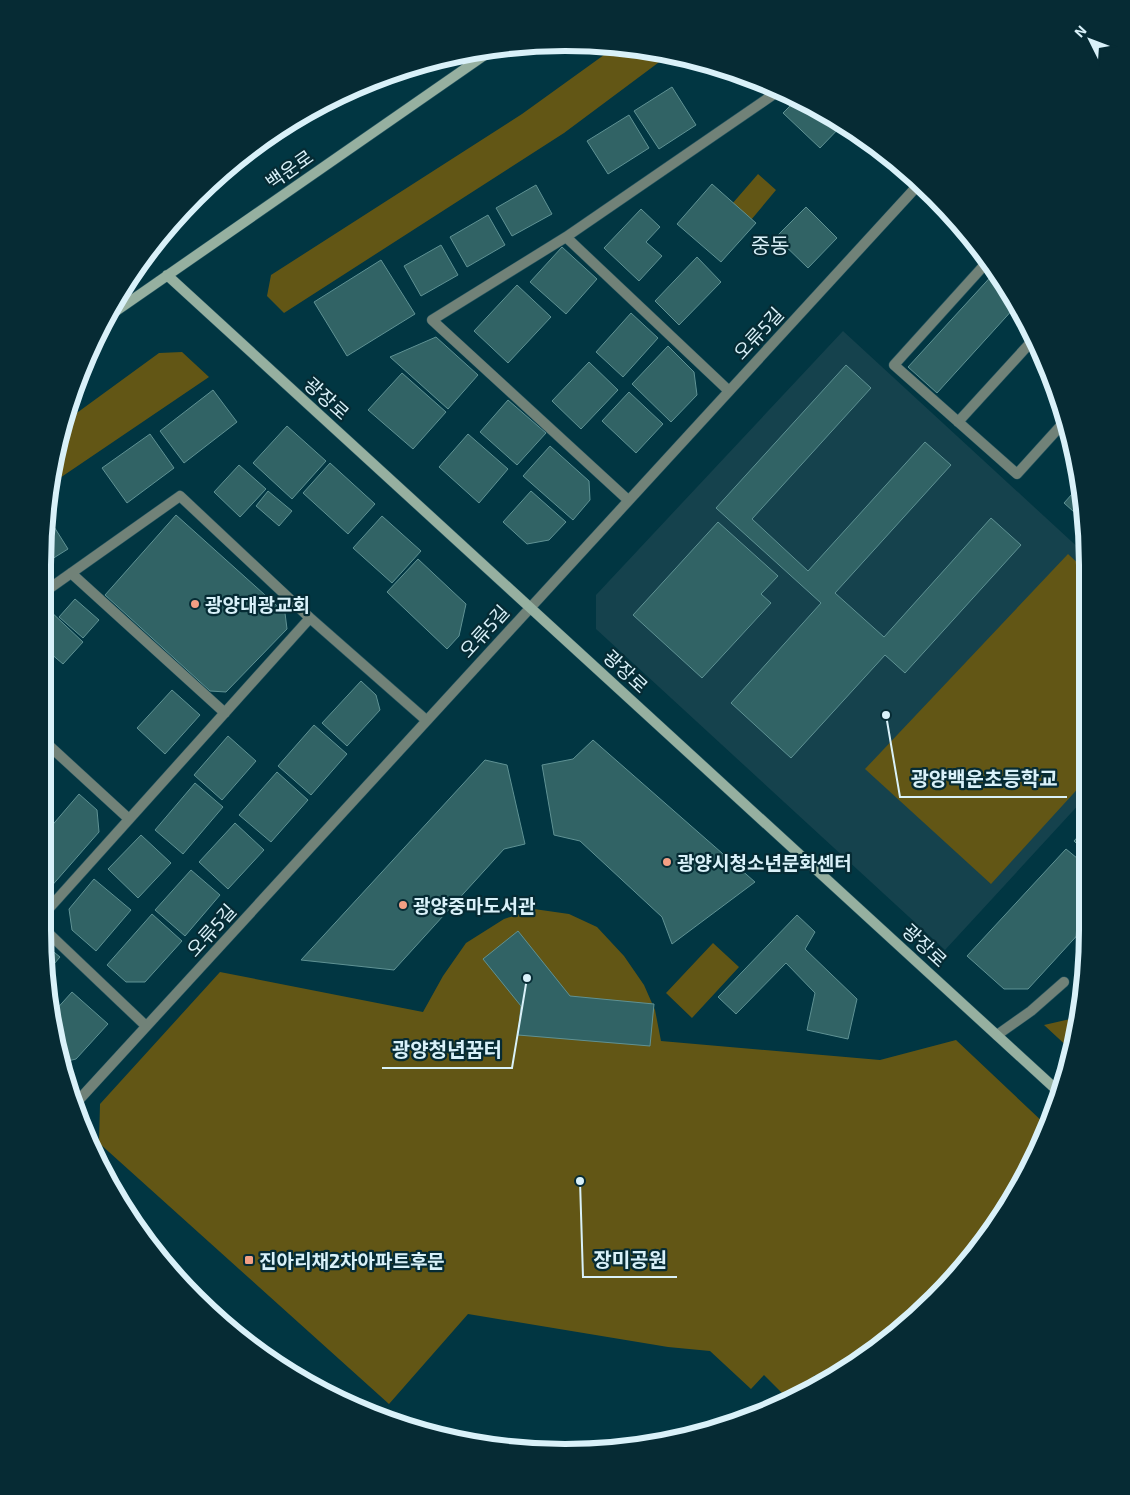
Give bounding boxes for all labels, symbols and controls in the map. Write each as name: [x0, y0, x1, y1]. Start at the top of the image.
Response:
north arrow: [1065, 15, 1115, 65]
text: N: [1070, 22, 1090, 40]
street label: 백운로: [261, 145, 317, 193]
district label: 중동: [751, 232, 789, 257]
street label: 오류5길: [728, 302, 788, 364]
street label: 광장로: [300, 372, 354, 424]
place label: 광양대광교회: [205, 593, 310, 616]
marker: 광양대광교회: [189, 598, 201, 610]
street label: 오류5길: [455, 600, 513, 662]
street label: 광장로: [599, 645, 653, 697]
callout: 광양백운초등학교: [900, 762, 1067, 797]
text: 광양백운초등학교: [910, 766, 1058, 790]
place label: 광양시청소년문화센터: [677, 851, 852, 874]
marker: 광양시청소년문화센터: [661, 856, 673, 868]
place label: 광양중마도서관: [413, 894, 536, 917]
street label: 오류5길: [182, 899, 240, 961]
marker: 광양중마도서관: [397, 899, 409, 911]
street label: 광장로: [898, 919, 952, 971]
callout: 광양청년꿈터: [382, 1033, 512, 1068]
text: 광양청년꿈터: [392, 1037, 502, 1061]
callout: 장미공원: [583, 1242, 677, 1277]
text: 장미공원: [593, 1247, 667, 1271]
place label: 진아리채2차아파트후문: [259, 1249, 445, 1272]
marker: 진아리채2차아파트후문: [243, 1254, 255, 1266]

